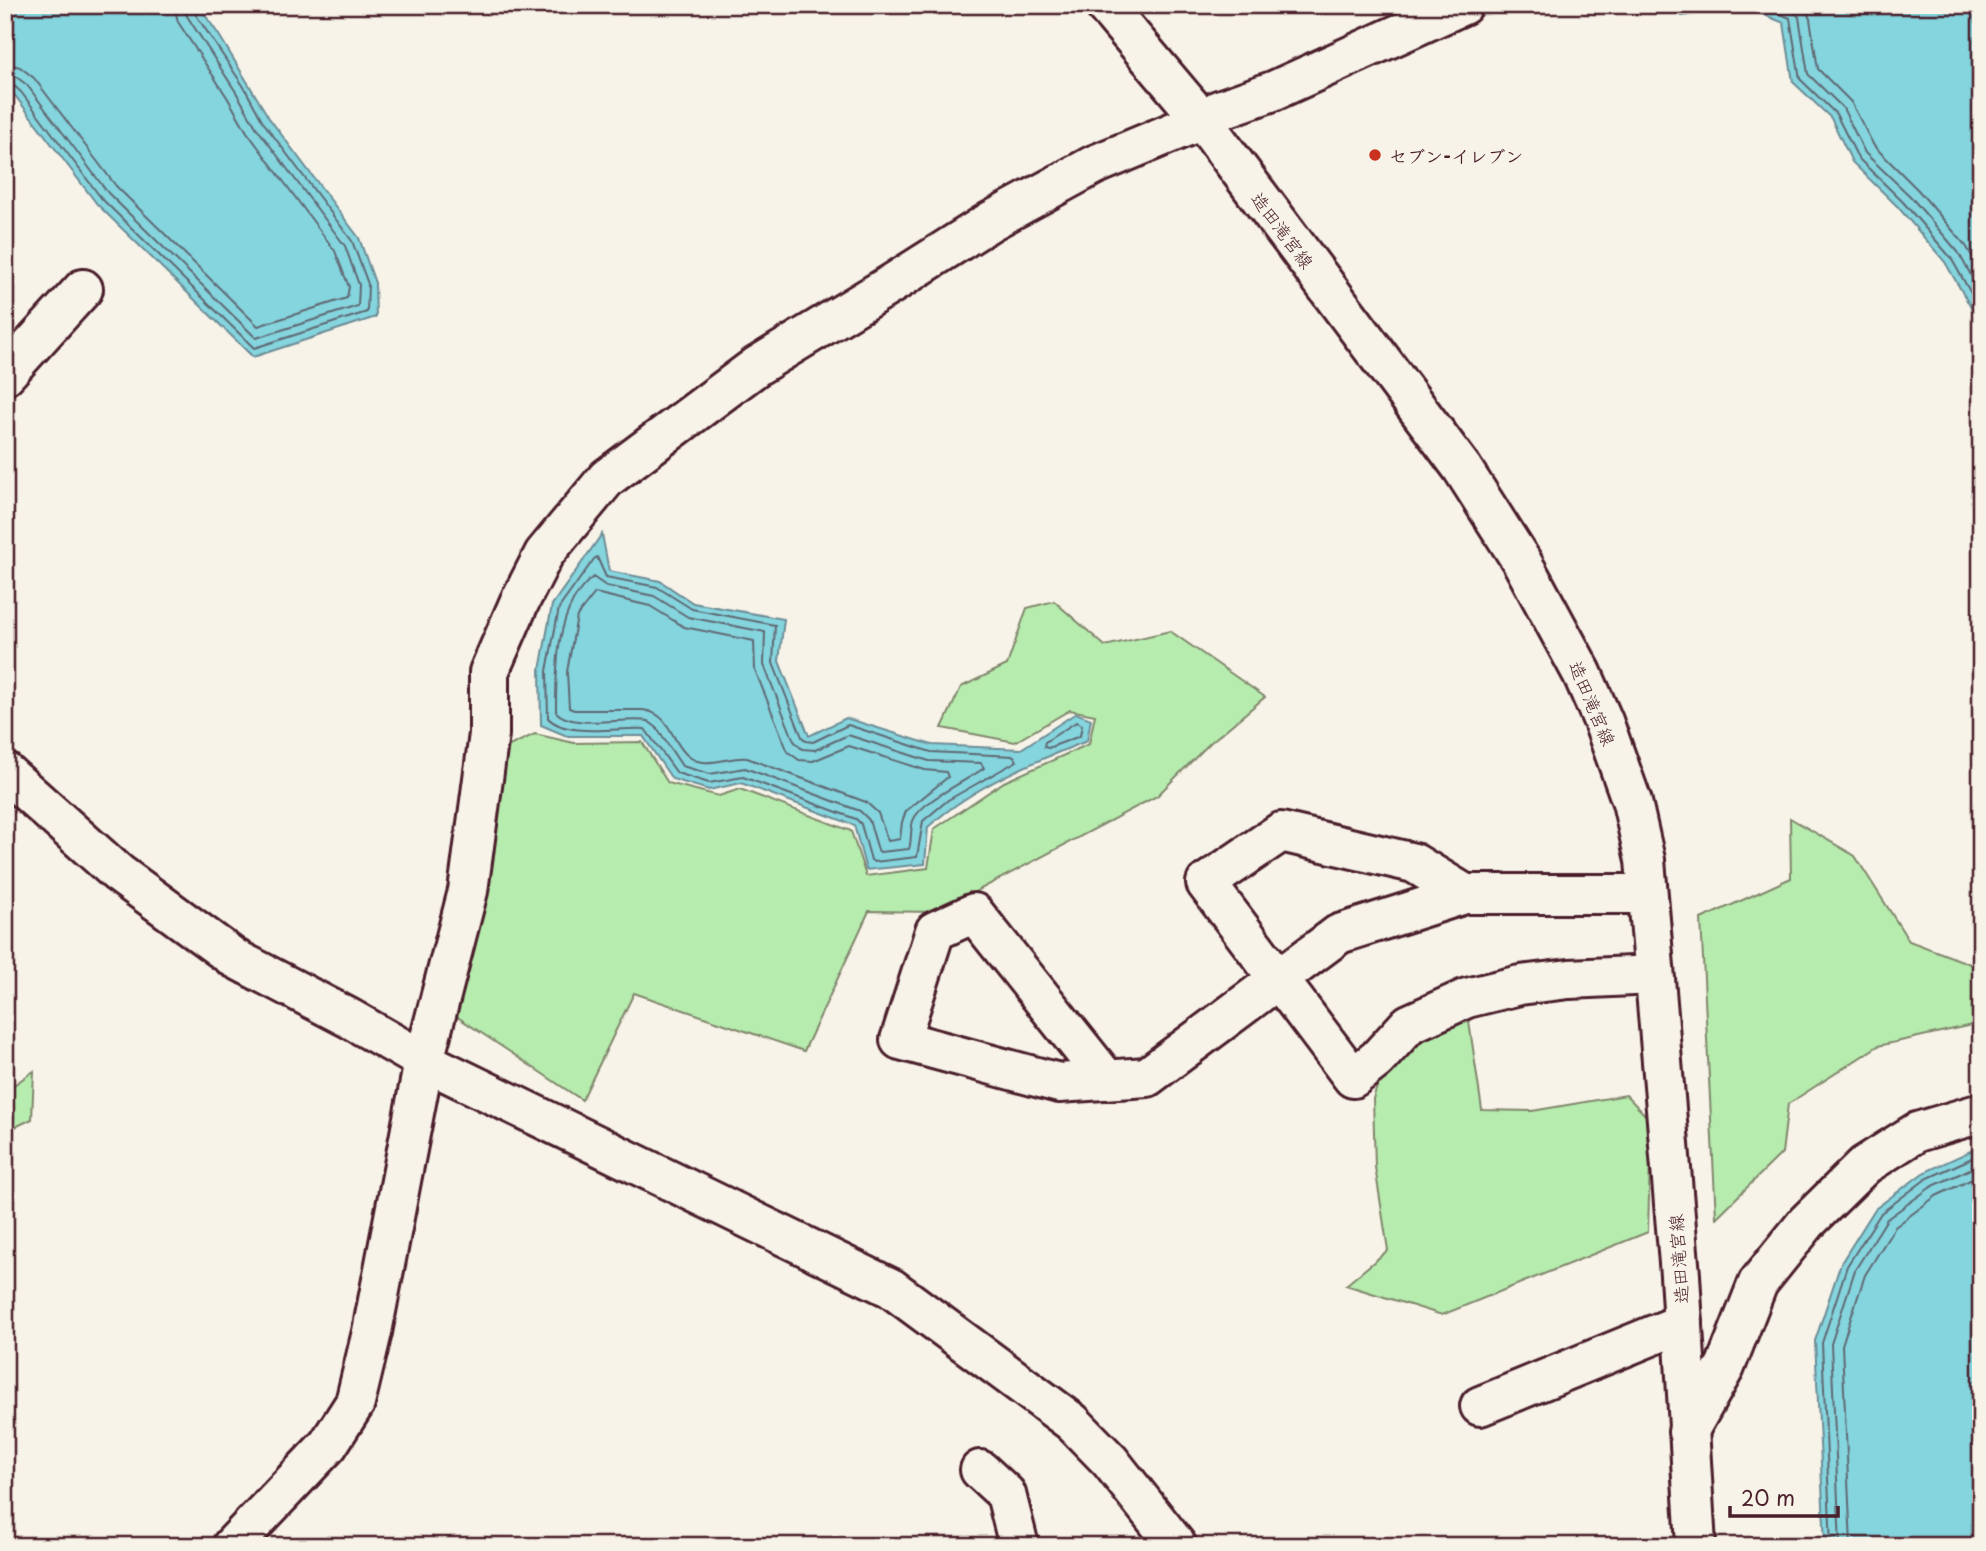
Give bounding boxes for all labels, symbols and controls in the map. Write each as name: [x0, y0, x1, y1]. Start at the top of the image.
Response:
place label: セブン-イレブン: [1389, 142, 1523, 169]
marker: セブン-イレブン: [1367, 147, 1383, 163]
street label: 造田滝宮線: [1245, 186, 1321, 274]
street label: 造田滝宮線: [1563, 656, 1623, 750]
street label: 造田滝宮線: [1661, 1213, 1695, 1305]
scale bar: [1730, 1474, 1839, 1518]
text: 20 m: [1741, 1481, 1795, 1513]

